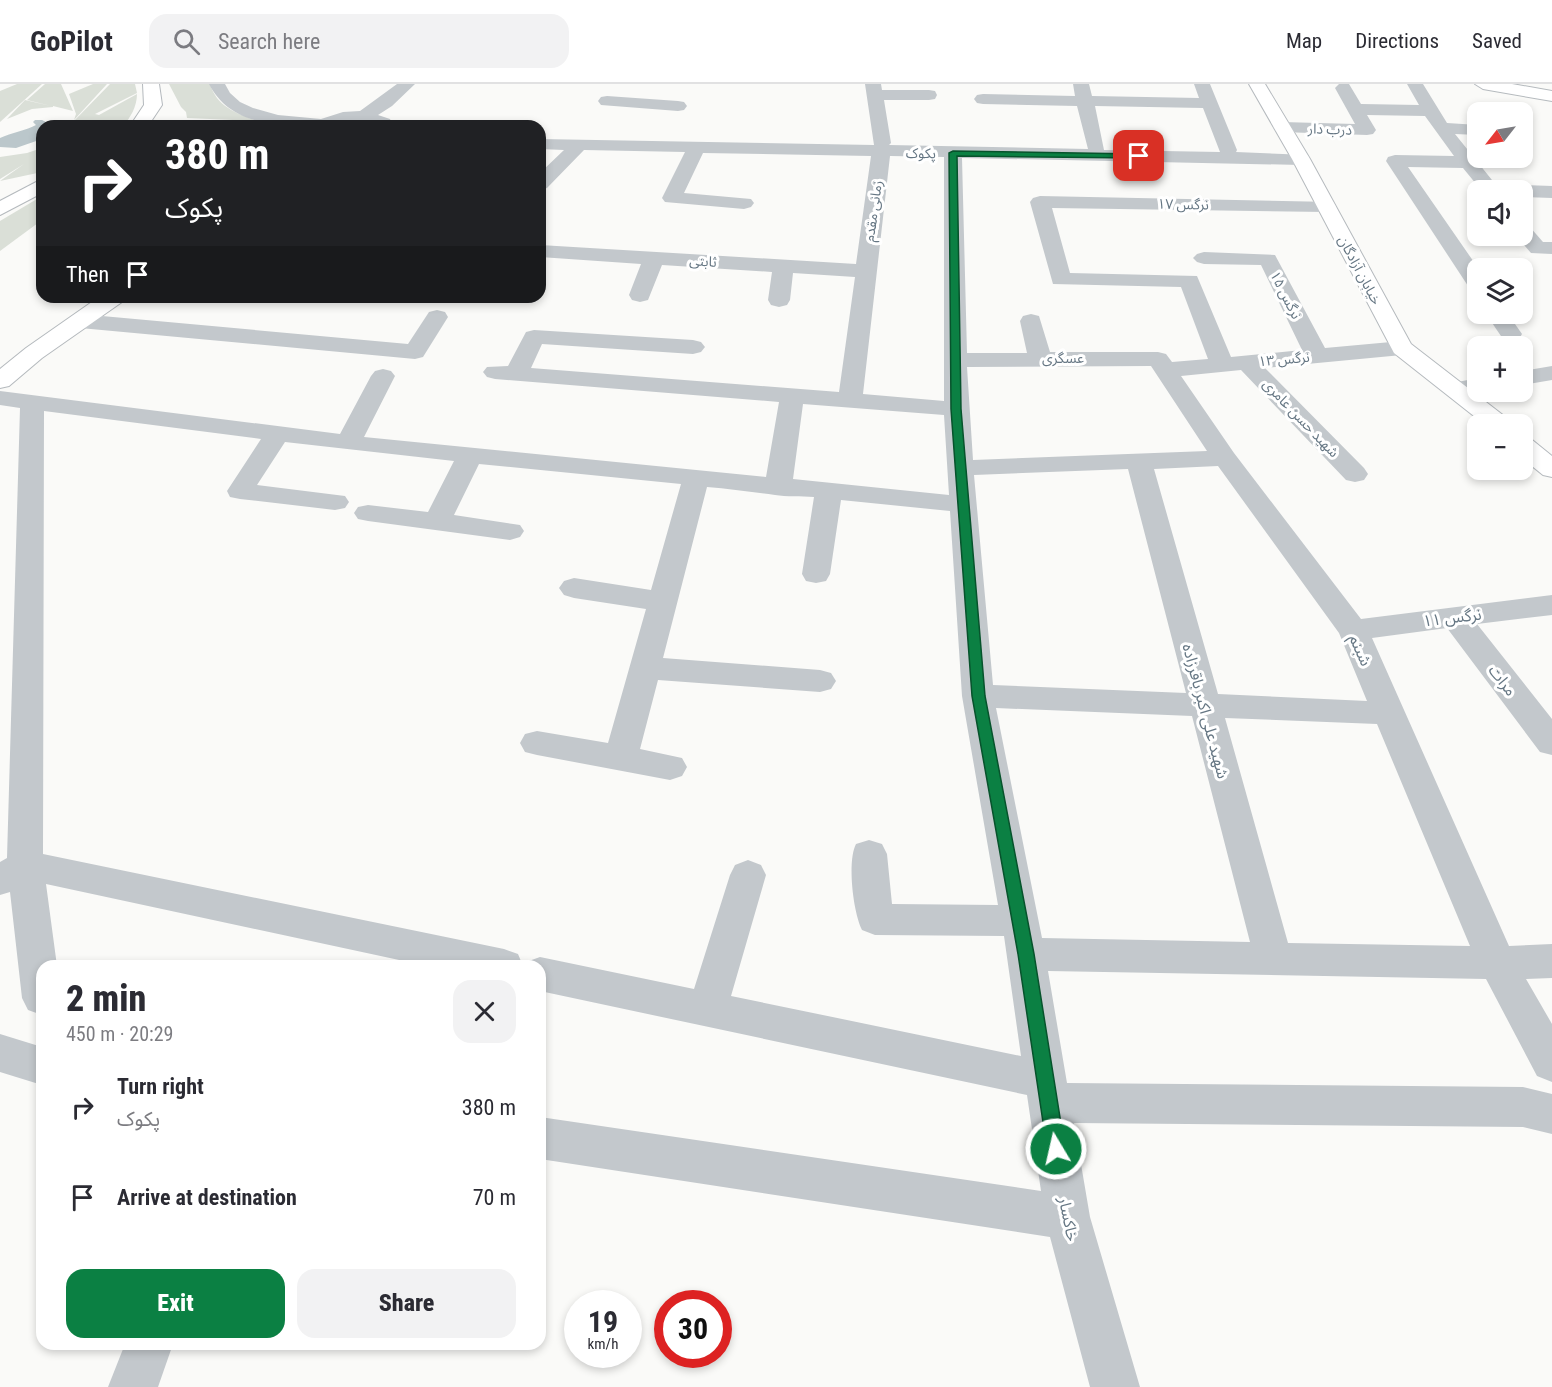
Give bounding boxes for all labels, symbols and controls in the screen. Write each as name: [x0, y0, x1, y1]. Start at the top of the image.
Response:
search box: [149, 14, 569, 68]
text: GoPilot: [30, 25, 113, 58]
icon: search: [170, 25, 203, 58]
text: Search here: [218, 29, 320, 54]
text: Map: [1286, 29, 1322, 53]
text: Directions: [1355, 29, 1439, 53]
text: Saved: [1472, 29, 1522, 53]
north arrow: [1467, 102, 1533, 168]
map controls: [1467, 102, 1533, 480]
street label: درب دار: [1307, 120, 1353, 139]
text: 380 m: [165, 130, 270, 179]
pin: [1113, 130, 1164, 181]
icon: arrive: [1122, 139, 1155, 172]
icon: right: [66, 144, 144, 222]
street label: پکوک: [906, 145, 936, 163]
street label: زمانی مقدم: [861, 179, 888, 243]
button: sound: [1467, 180, 1533, 246]
text: پکوک: [165, 192, 223, 224]
street label: نرگس ۱۷: [1157, 196, 1209, 213]
street label: خیابان آزادگان: [1334, 233, 1385, 308]
street label: ثابتی: [689, 252, 717, 271]
icon: arrive: [121, 258, 154, 291]
button: layers: [1467, 258, 1533, 324]
text: Then: [66, 262, 109, 287]
street label: نرگس ۱۵: [1266, 268, 1305, 322]
button: +: [1467, 336, 1533, 402]
street label: نرگس ۱۳: [1258, 349, 1311, 370]
street label: عسگری: [1042, 350, 1084, 367]
street label: شهید حسن عامری: [1259, 376, 1342, 461]
button: −: [1467, 414, 1533, 480]
street label: نرگس ۱۱: [1422, 604, 1482, 631]
street label: شبنم: [1343, 631, 1376, 670]
street label: شهید علی اکبر باقرزاده: [1178, 642, 1233, 781]
street label: مرات: [1485, 661, 1521, 700]
text: 2 min: [66, 978, 146, 1020]
button: close: [453, 980, 516, 1043]
text: 450 m · 20:29: [66, 1022, 173, 1046]
text: Turn right: [117, 1074, 204, 1099]
icon: right: [66, 1091, 99, 1124]
text: 380 m: [462, 1095, 516, 1120]
text: پکوک: [117, 1107, 160, 1131]
position arrow: [1024, 1117, 1088, 1181]
icon: arrive: [66, 1181, 99, 1214]
text: Arrive at destination: [117, 1185, 297, 1210]
text: 70 m: [473, 1185, 516, 1210]
street label: خاکسار: [1054, 1194, 1082, 1243]
button: Exit: [66, 1269, 285, 1338]
button: Share: [297, 1269, 516, 1338]
speed limit sign: 30: [654, 1290, 732, 1368]
text: 19: [588, 1304, 618, 1339]
text: km/h: [588, 1335, 618, 1353]

